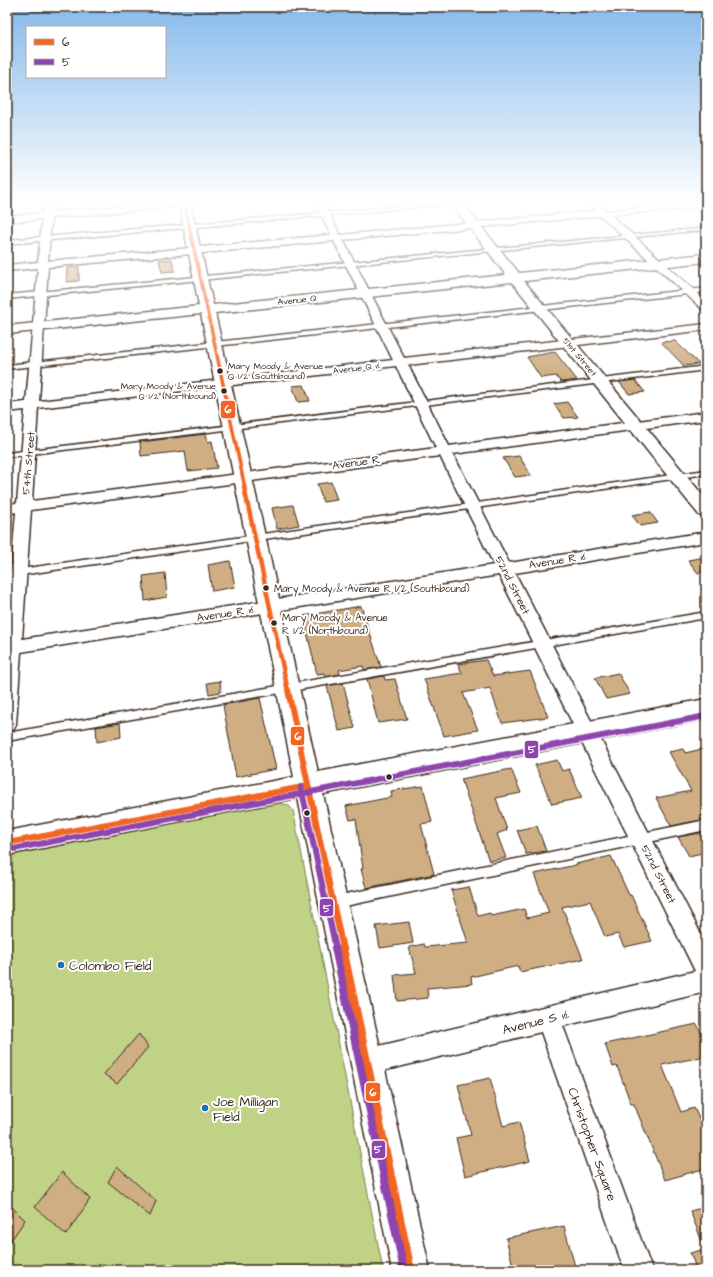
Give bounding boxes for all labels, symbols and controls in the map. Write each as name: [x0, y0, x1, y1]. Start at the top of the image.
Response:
legend: [26, 26, 166, 78]
text: 6: [62, 34, 70, 51]
text: 5: [62, 54, 71, 71]
street label: Avenue Q: [277, 292, 318, 309]
street label: 51st Street: [560, 335, 600, 380]
street label: Avenue Q ½: [332, 359, 382, 378]
place label: Mary Moody & Avenue Q 1/2 (Southbound): [228, 360, 323, 383]
marker: Mary Moody & Avenue Q 1/2 (Southbound): [215, 366, 225, 376]
place label: Mary Moody & Avenue Q 1/2 (Northbound): [121, 380, 216, 403]
marker: Mary Moody & Avenue Q 1/2 (Northbound): [219, 386, 229, 396]
line badge: 6: [220, 400, 236, 419]
text: 6: [225, 402, 232, 417]
street label: 54th Street: [18, 430, 39, 495]
street label: Avenue R: [331, 452, 381, 473]
street label: Avenue R ½: [528, 548, 589, 573]
street label: 52nd Street: [491, 554, 534, 617]
place label: Mary Moody & Avenue R 1/2 (Southbound): [274, 582, 470, 597]
marker: Mary Moody & Avenue R 1/2 (Southbound): [261, 583, 271, 593]
street label: Avenue R ½: [196, 601, 257, 626]
place label: Mary Moody & Avenue R 1/2 (Northbound): [282, 611, 388, 638]
marker: Mary Moody & Avenue R 1/2 (Northbound): [269, 618, 279, 628]
line badge: 6: [290, 726, 305, 746]
text: 6: [295, 729, 302, 744]
line badge: 5: [524, 740, 539, 759]
text: 5: [528, 742, 536, 757]
unlabelled marker: [384, 772, 394, 782]
unlabelled marker: [302, 808, 312, 818]
street label: 52nd Street: [637, 843, 680, 906]
line badge: 5: [319, 898, 334, 917]
text: 5: [323, 901, 331, 916]
place label: Colombo Field: [69, 957, 152, 975]
marker: Colombo Field: [56, 960, 66, 970]
street label: Avenue S ½: [500, 1005, 572, 1039]
line badge: 6: [365, 1082, 381, 1102]
text: 6: [370, 1085, 377, 1100]
street label: Christopher Square: [563, 1085, 621, 1204]
place label: Joe Milligan Field: [213, 1093, 279, 1126]
marker: Joe Milligan Field: [200, 1103, 210, 1113]
line badge: 5: [371, 1140, 386, 1159]
text: 5: [374, 1142, 382, 1157]

